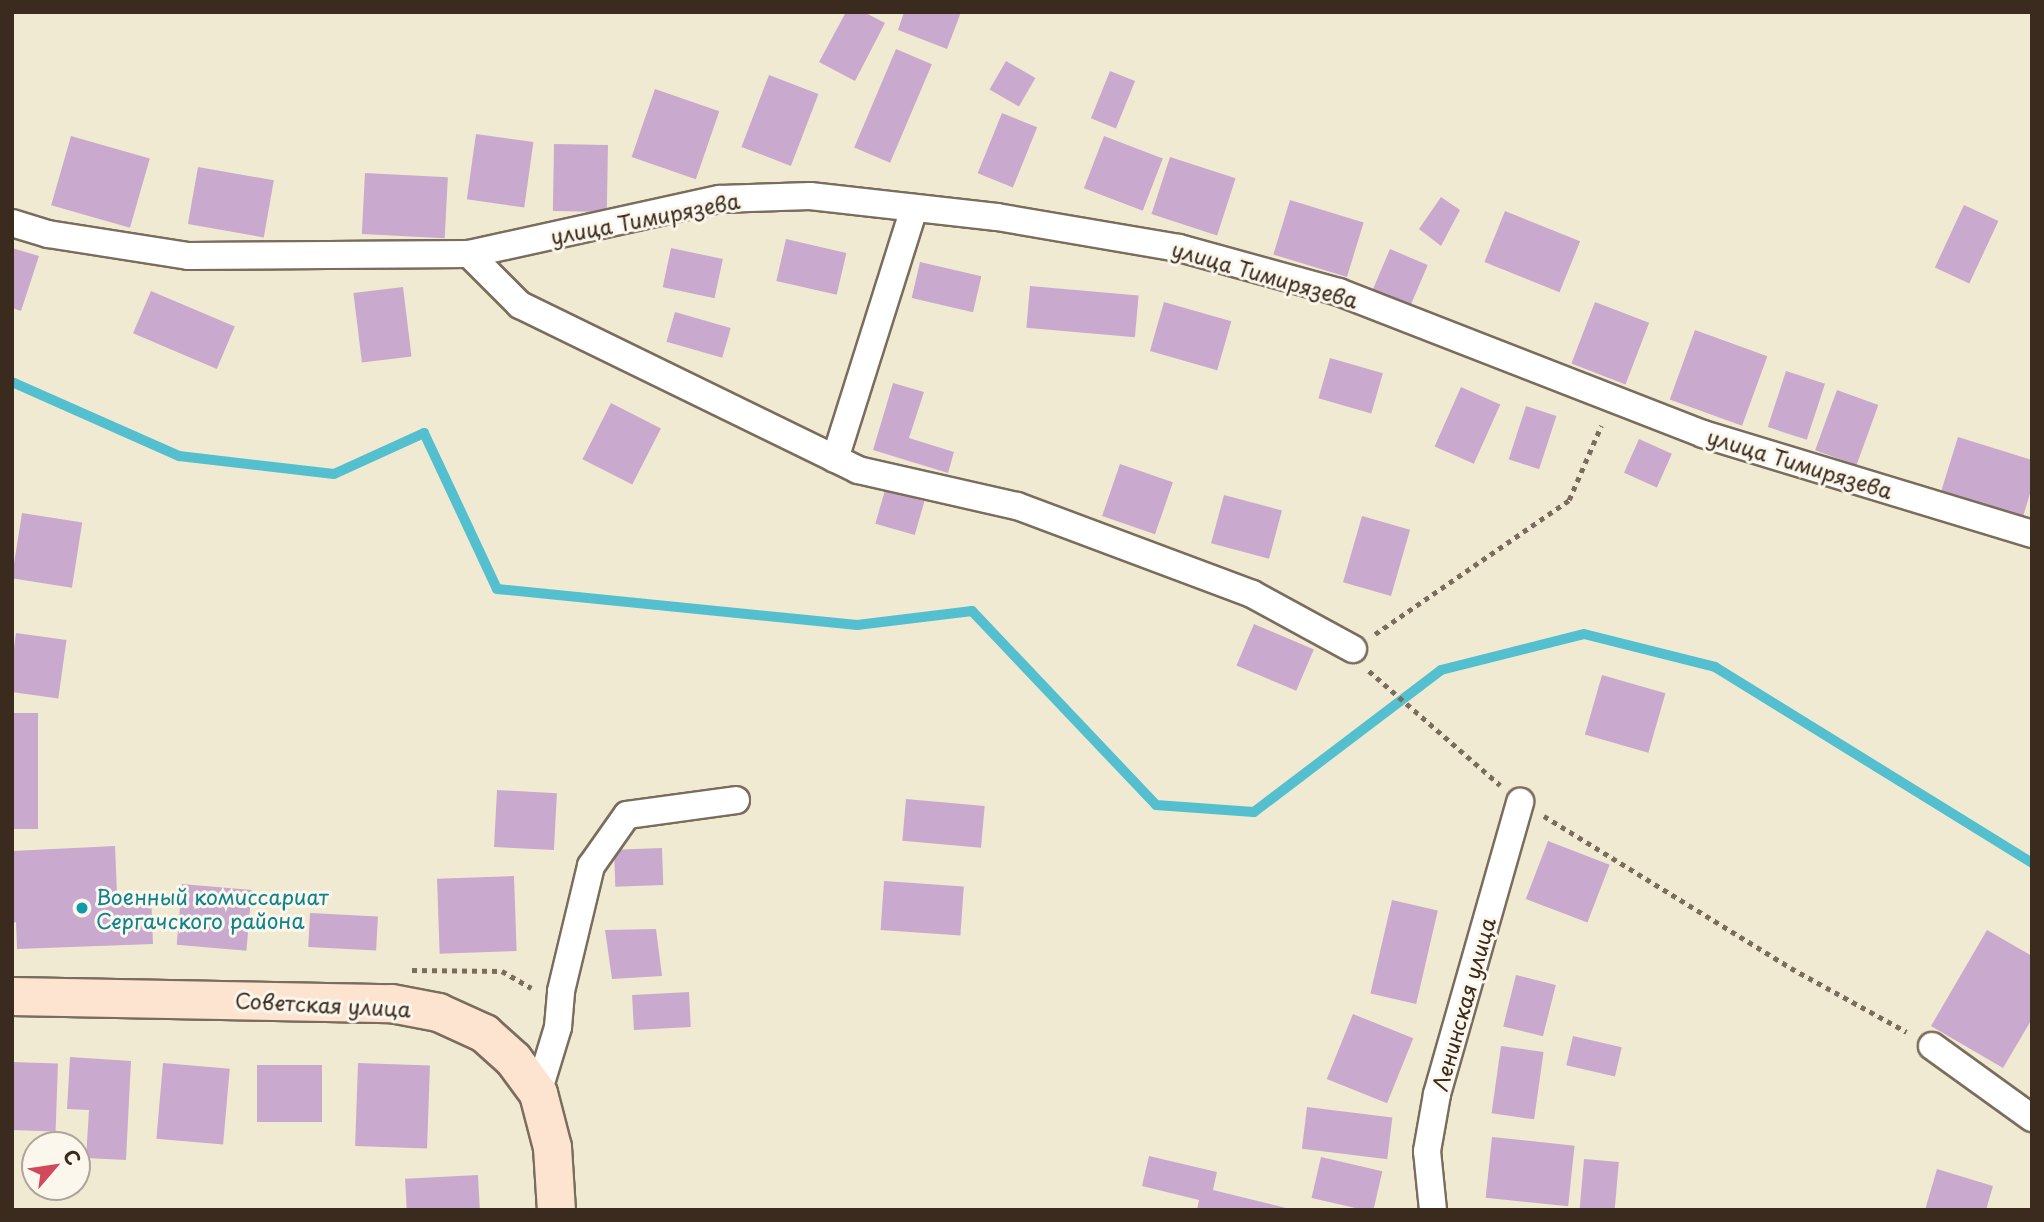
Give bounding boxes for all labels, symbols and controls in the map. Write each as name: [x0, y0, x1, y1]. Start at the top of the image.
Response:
street label: улица Тимирязева: [548, 187, 742, 249]
street label: улица Тимирязева: [1169, 235, 1361, 313]
street label: улица Тимирязева: [1704, 423, 1896, 503]
place label: Военный комиссариат Сергачского района: [96, 883, 329, 933]
marker: Военный комиссариат Сергачского района: [74, 900, 90, 916]
street label: Ленинская улица: [1426, 914, 1500, 1094]
street label: Советская улица: [234, 987, 412, 1021]
north arrow: [21, 1131, 91, 1201]
text: С: [57, 1144, 88, 1170]

